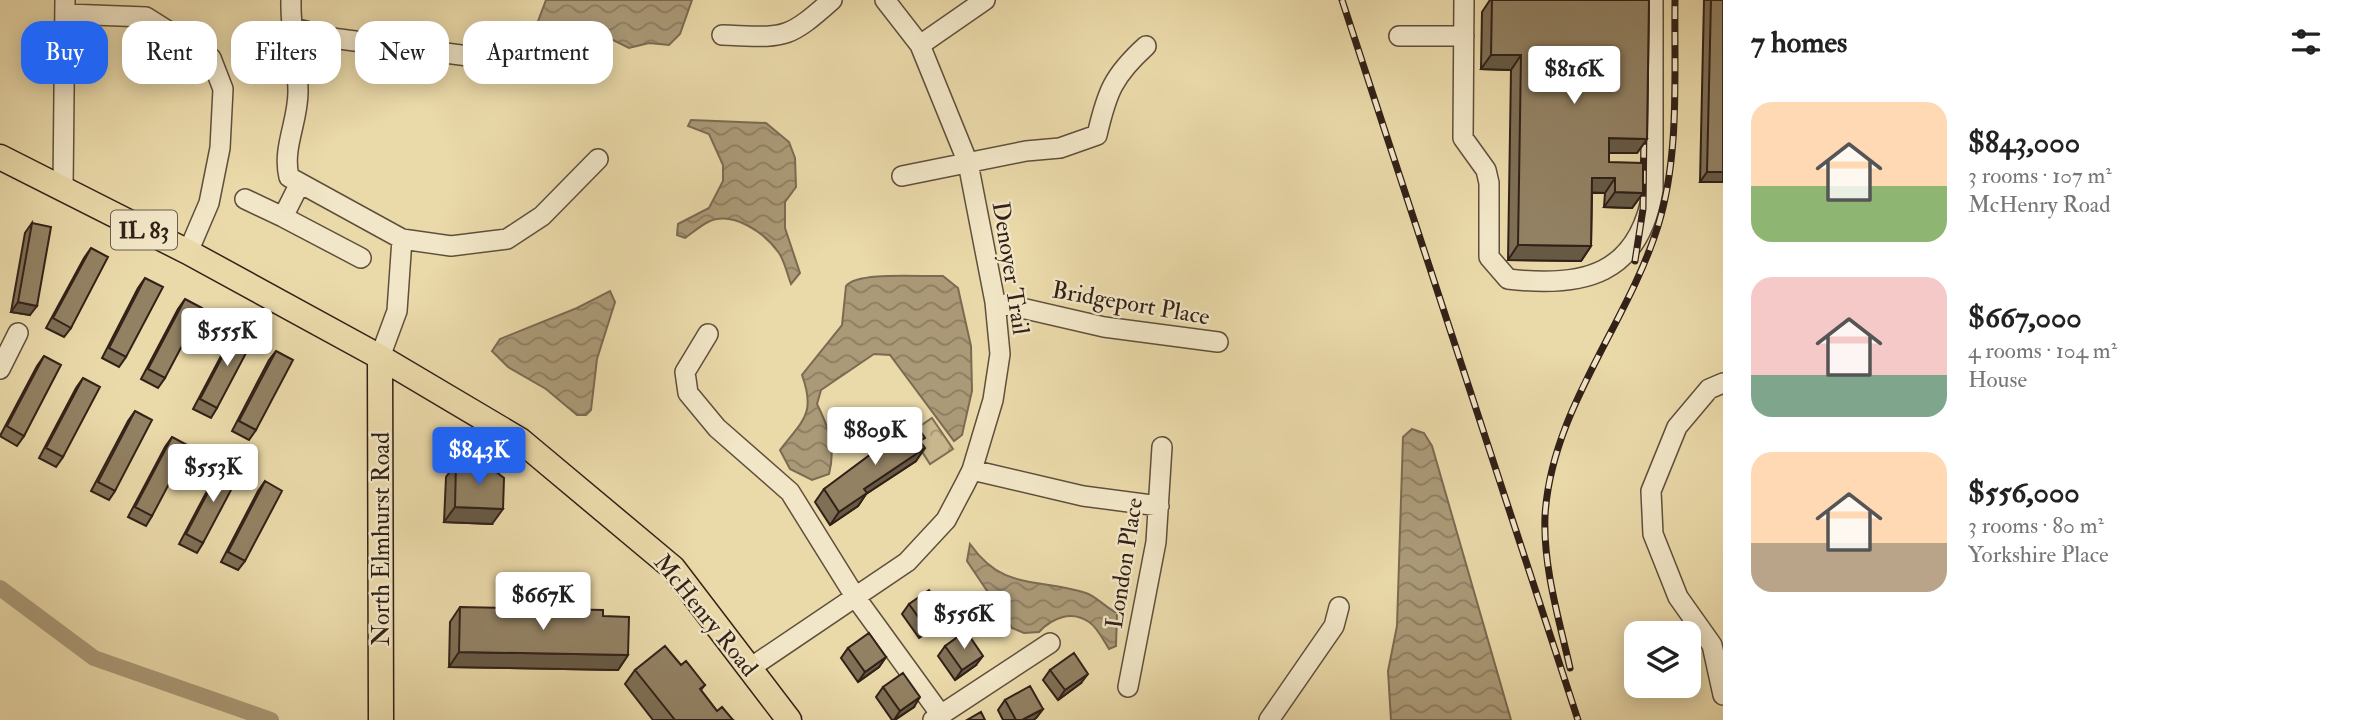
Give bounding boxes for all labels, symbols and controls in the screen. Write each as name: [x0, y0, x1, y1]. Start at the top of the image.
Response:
chip: Buy: [21, 21, 108, 84]
chip: Rent: [122, 21, 217, 84]
chip: Filters: [231, 21, 341, 84]
chip: New: [355, 21, 449, 84]
chip: Apartment: [463, 21, 613, 84]
icon: filters: [2287, 23, 2325, 61]
text: 7 homes: [1751, 24, 1847, 61]
pin: $816K: [1525, 46, 1623, 106]
text: $816K: [1544, 54, 1604, 83]
text: $843,000: [1968, 124, 2080, 161]
icon: home: [1807, 130, 1891, 214]
text: 3 rooms · 107 m²: [1968, 161, 2112, 190]
text: McHenry Road: [1968, 190, 2111, 219]
street label: Denoyer Trail: [985, 199, 1036, 337]
road number: IL 83: [111, 210, 177, 249]
street label: Bridgeport Place: [1050, 274, 1212, 333]
text: $667,000: [1968, 299, 2082, 336]
icon: home: [1807, 305, 1891, 389]
pin: $555K: [178, 308, 276, 368]
text: $555K: [197, 316, 257, 345]
text: 4 rooms · 104 m²: [1968, 336, 2117, 365]
text: House: [1968, 365, 2027, 394]
pin: $809K: [826, 407, 924, 467]
text: $809K: [843, 415, 907, 444]
pin: $843K: [430, 428, 528, 487]
street label: North Elmhurst Road: [366, 432, 397, 646]
text: $843K: [448, 435, 510, 464]
pin: $553K: [164, 444, 262, 504]
text: $553K: [184, 452, 242, 481]
text: $556,000: [1968, 474, 2080, 511]
icon: home: [1807, 480, 1891, 564]
street label: London Place: [1099, 496, 1150, 631]
text: 3 rooms · 80 m²: [1968, 511, 2104, 540]
text: Yorkshire Place: [1968, 540, 2109, 569]
street label: McHenry Road: [647, 548, 765, 683]
pin: $667K: [494, 572, 592, 632]
text: $667K: [512, 580, 574, 609]
pin: $556K: [915, 592, 1013, 651]
text: $556K: [934, 599, 994, 628]
map controls: [1624, 621, 1701, 698]
button: layers: [1624, 621, 1701, 698]

